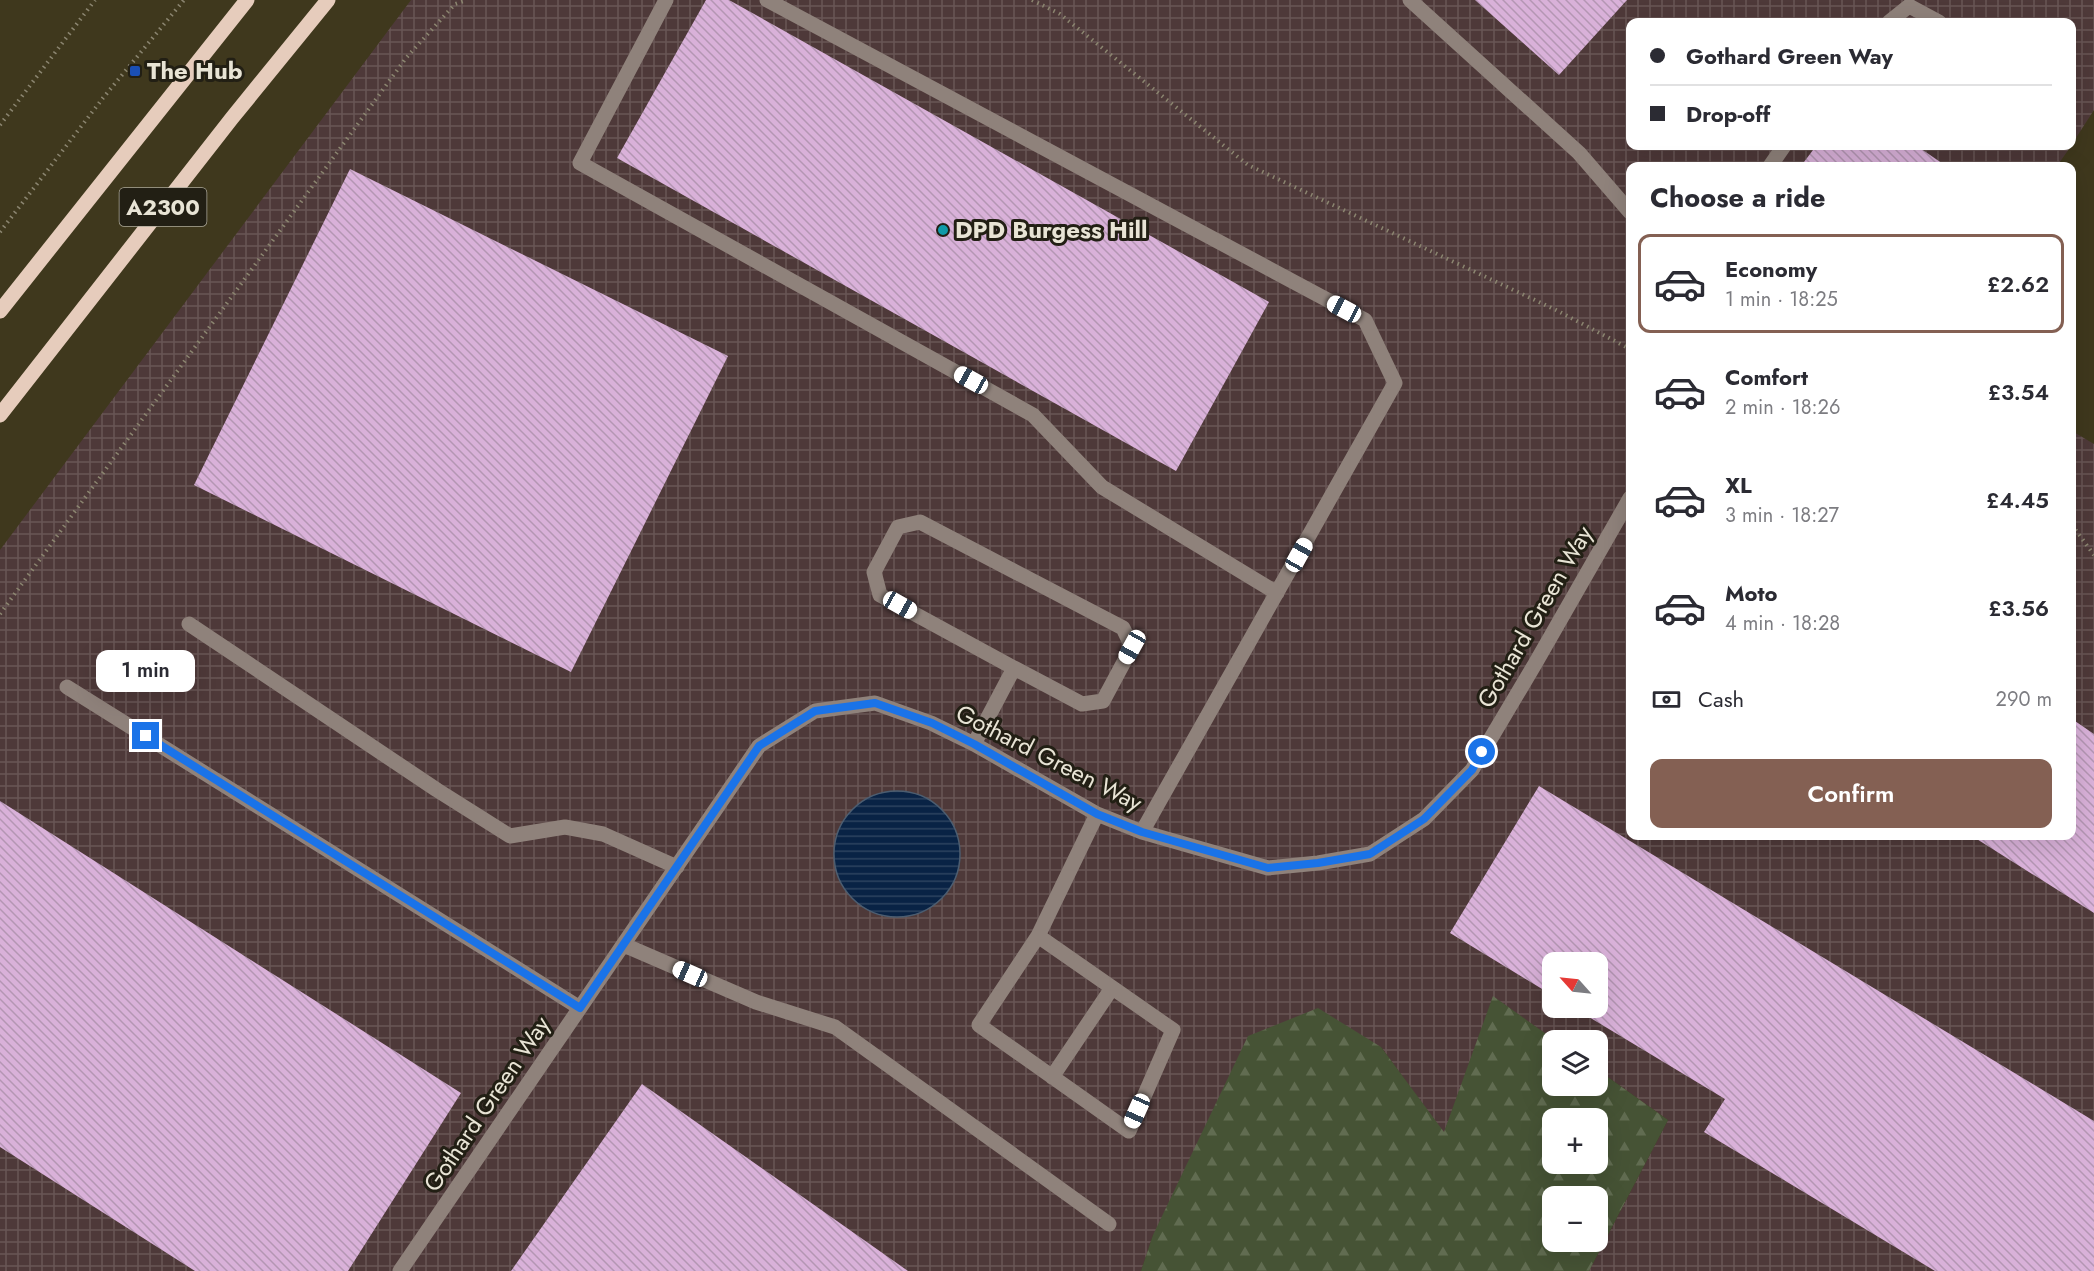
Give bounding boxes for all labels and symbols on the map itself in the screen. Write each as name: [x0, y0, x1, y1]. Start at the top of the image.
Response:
place label: The Hub: [147, 53, 243, 88]
marker: The Hub: [128, 64, 142, 78]
road number: A2300: [120, 188, 207, 226]
place label: DPD Burgess Hill: [955, 212, 1148, 247]
marker: DPD Burgess Hill: [936, 223, 950, 237]
car: [1324, 293, 1364, 325]
car: [951, 363, 991, 397]
street label: Gothard Green Way: [1468, 519, 1601, 714]
car: [1282, 535, 1316, 575]
car: [880, 588, 920, 622]
car: [1115, 627, 1149, 667]
callout: 1 min: [96, 649, 195, 691]
street label: Gothard Green Way: [950, 695, 1149, 820]
route end: [132, 722, 159, 749]
route start: [1468, 738, 1495, 765]
north arrow: [1542, 952, 1608, 1018]
car: [670, 958, 710, 990]
street label: Gothard Green Way: [415, 1009, 559, 1199]
car: [1121, 1091, 1153, 1131]

